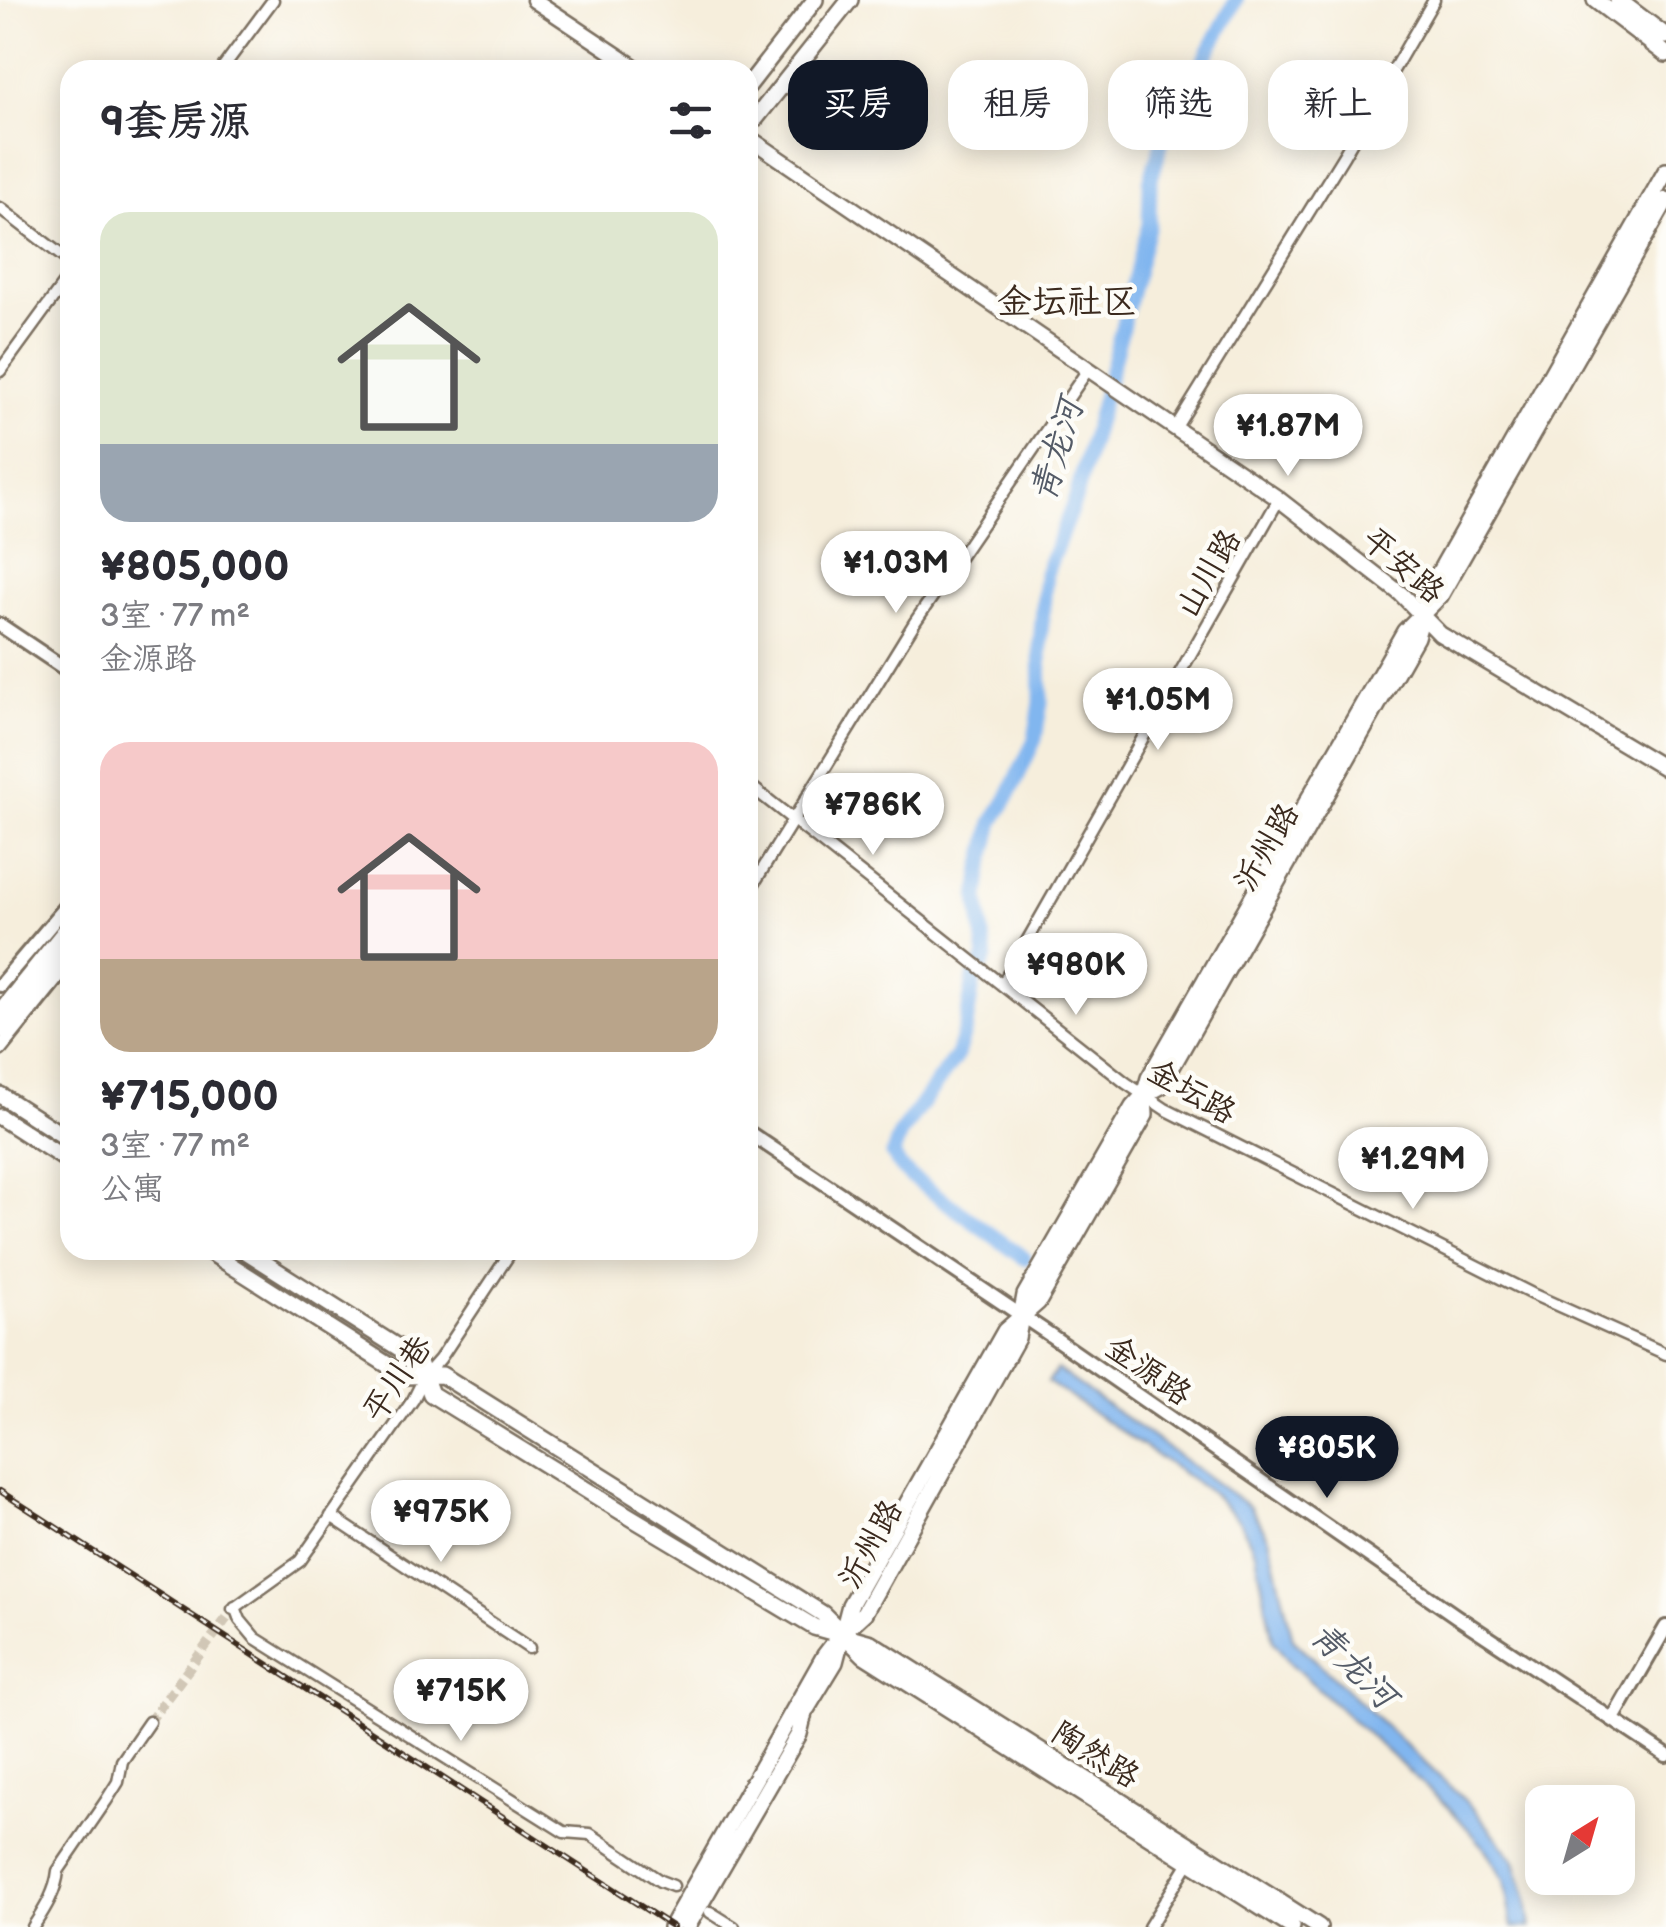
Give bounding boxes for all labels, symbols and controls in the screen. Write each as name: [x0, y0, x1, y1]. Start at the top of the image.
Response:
chip: 买房: [788, 60, 928, 150]
chip: 租房: [948, 60, 1088, 150]
chip: 筛选: [1108, 60, 1248, 150]
chip: 新上: [1268, 60, 1408, 150]
icon: filters: [663, 93, 718, 148]
text: 9套房源: [100, 97, 251, 148]
icon: home: [319, 277, 499, 457]
district label: 金坛社区: [997, 281, 1137, 324]
water label: 青龙河: [1022, 389, 1095, 507]
pin: ¥1.87M: [1207, 394, 1369, 479]
text: ¥1.87M: [1236, 407, 1340, 446]
street label: 平安路: [1354, 520, 1452, 612]
street label: 山川路: [1168, 522, 1250, 625]
pin: ¥1.03M: [815, 531, 977, 616]
text: ¥805,000: [100, 542, 289, 593]
text: ¥1.03M: [843, 544, 949, 583]
text: 3室 · 77 m²: [100, 597, 250, 636]
text: 金源路: [100, 640, 196, 679]
pin: ¥1.05M: [1077, 668, 1239, 753]
text: ¥1.05M: [1105, 681, 1211, 720]
pin: ¥786K: [803, 773, 943, 858]
text: ¥786K: [824, 786, 922, 825]
street label: 沂州路: [1226, 796, 1308, 899]
icon: home: [319, 807, 499, 987]
pin: ¥980K: [1006, 933, 1146, 1018]
text: ¥980K: [1026, 946, 1126, 985]
street label: 金坛路: [1140, 1051, 1243, 1133]
text: ¥715,000: [100, 1072, 279, 1123]
text: 3室 · 77 m²: [100, 1127, 250, 1166]
pin: ¥1.29M: [1332, 1127, 1494, 1212]
text: ¥1.29M: [1360, 1140, 1466, 1179]
text: 公寓: [100, 1170, 164, 1209]
street label: 平川巷: [355, 1328, 441, 1430]
street label: 金源路: [1098, 1328, 1199, 1415]
pin: ¥805K: [1257, 1416, 1397, 1501]
text: ¥805K: [1277, 1429, 1377, 1468]
pin: ¥975K: [371, 1480, 511, 1565]
text: ¥975K: [393, 1493, 489, 1532]
street label: 沂州路: [831, 1493, 912, 1596]
water label: 青龙河: [1301, 1614, 1409, 1722]
pin: ¥715K: [391, 1659, 531, 1744]
text: ¥715K: [415, 1672, 507, 1711]
street label: 陶然路: [1044, 1713, 1146, 1797]
north arrow: [1525, 1785, 1635, 1895]
map controls: [1525, 1785, 1635, 1895]

